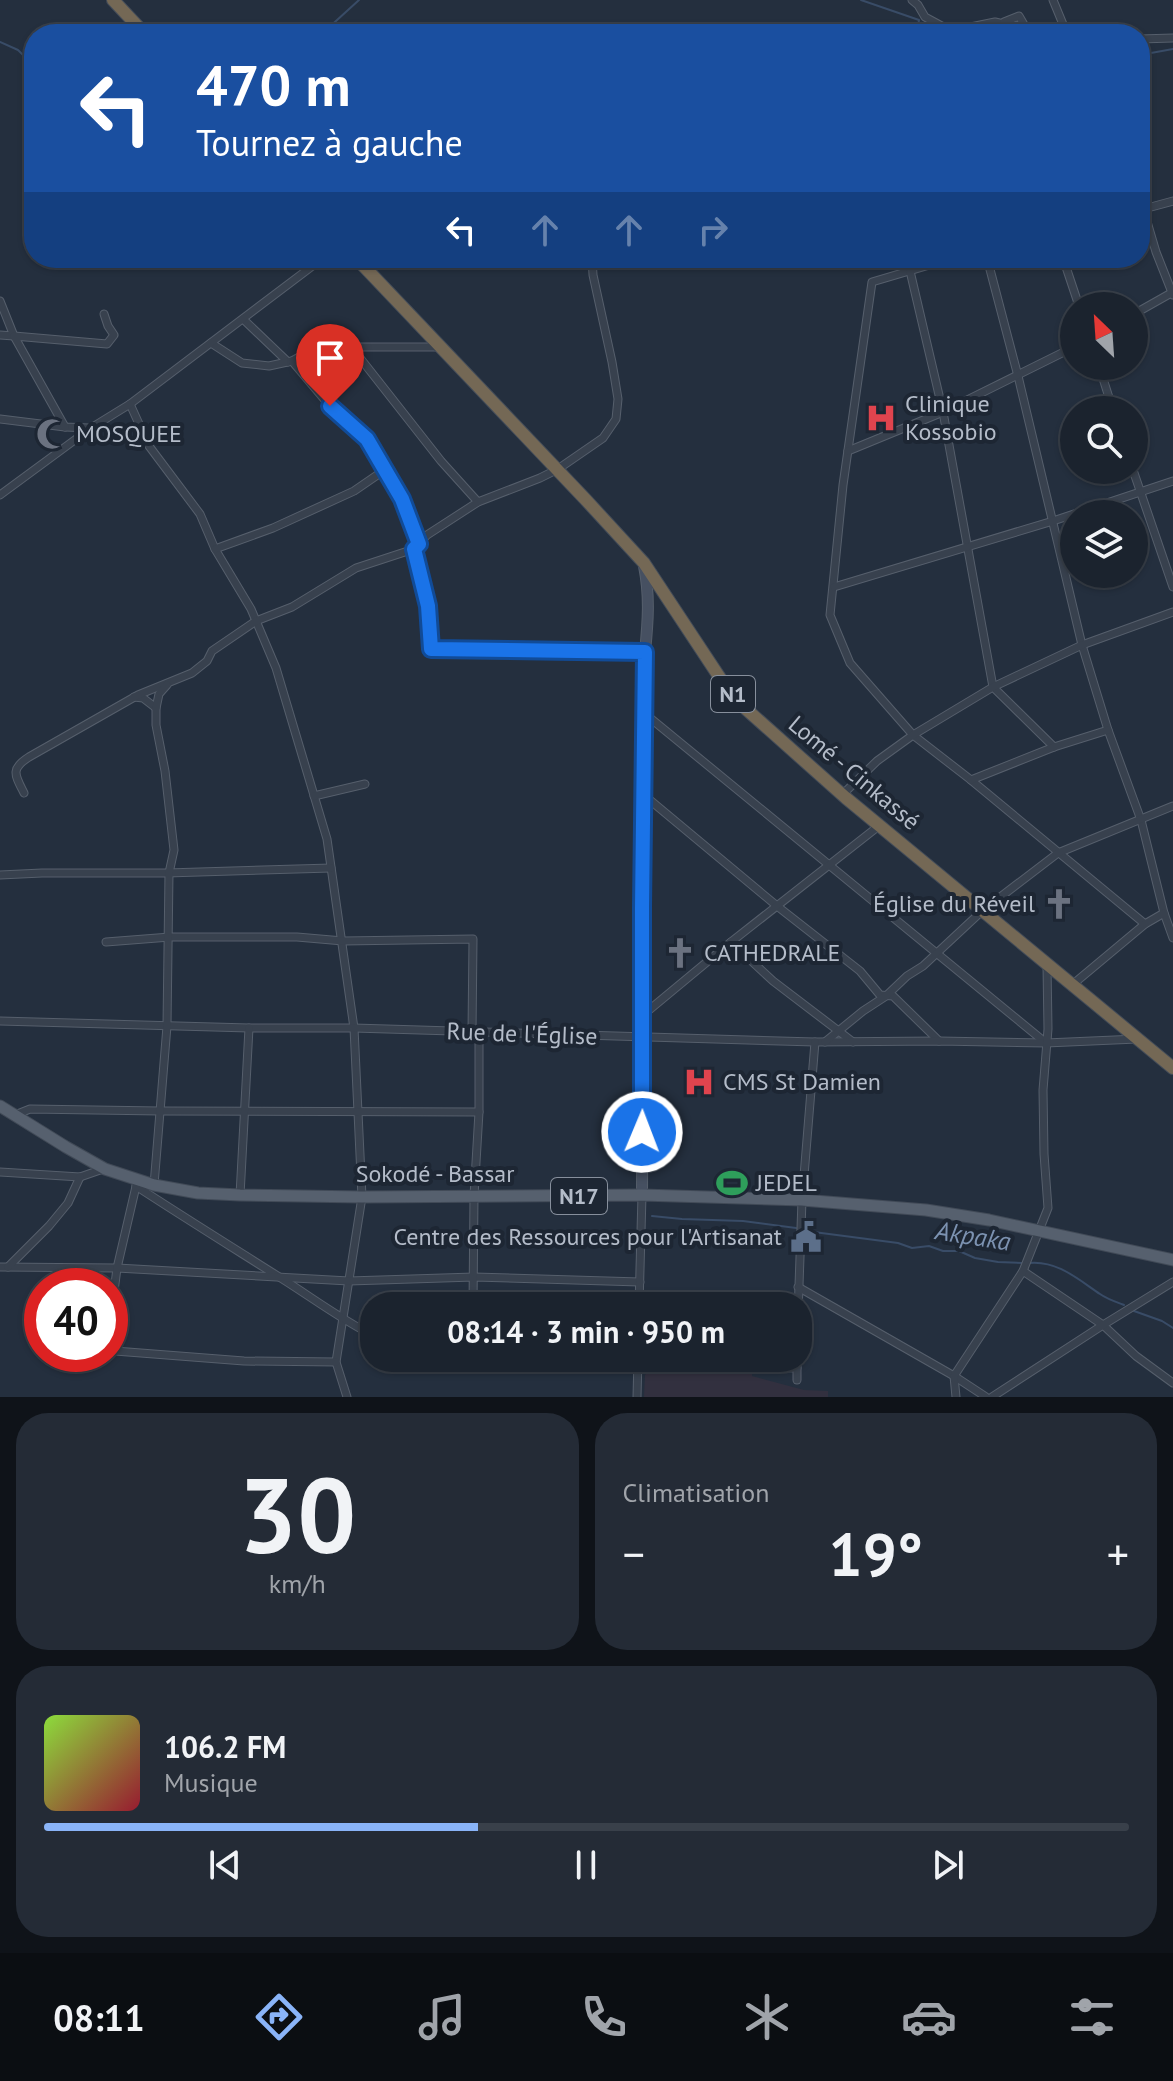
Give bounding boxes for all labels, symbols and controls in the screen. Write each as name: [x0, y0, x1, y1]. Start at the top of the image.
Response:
text: 470 m: [196, 49, 351, 121]
icon: left: [64, 56, 168, 160]
text: Tournez à gauche: [196, 119, 463, 166]
icon: left: [439, 208, 483, 252]
icon: ahead: [523, 208, 567, 252]
icon: ahead: [607, 208, 651, 252]
icon: right: [691, 208, 735, 252]
north arrow: [1060, 292, 1148, 380]
map controls: [1060, 292, 1148, 588]
pin: [296, 324, 364, 406]
icon: arrive: [308, 336, 352, 380]
place label: Clinique Kossobio: [905, 388, 997, 447]
button: search: [1060, 396, 1148, 484]
hospital icon: Clinique Kossobio: [864, 401, 898, 435]
mosque icon: MOSQUEE: [35, 417, 69, 451]
place label: MOSQUEE: [76, 418, 182, 449]
button: layers: [1060, 500, 1148, 588]
road number: N1: [711, 676, 755, 712]
street label: Lomé - Cinkassé: [782, 709, 926, 837]
church icon: Église du Réveil: [1042, 887, 1076, 921]
place label: Église du Réveil: [873, 888, 1035, 919]
church icon: CATHEDRALE: [663, 936, 697, 970]
place label: CATHEDRALE: [704, 937, 840, 968]
street label: Rue de l'Église: [446, 1015, 598, 1052]
hospital icon: CMS St Damien: [682, 1065, 716, 1099]
place label: CMS St Damien: [723, 1066, 881, 1097]
position arrow: [600, 1090, 684, 1174]
street label: Sokodé - Bassar: [356, 1158, 514, 1189]
sports icon: JEDEL: [715, 1166, 749, 1200]
place label: JEDEL: [755, 1167, 817, 1198]
road number: N17: [551, 1178, 607, 1214]
water label: Akpaka: [932, 1213, 1013, 1258]
public building icon: Centre des Ressources pour l'Artisanat: [789, 1220, 823, 1254]
place label: Centre des Ressources pour l'Artisanat: [394, 1221, 782, 1252]
speed limit sign: 40: [24, 1268, 128, 1372]
text: 08:14 · 3 min · 950 m: [447, 1312, 725, 1351]
text: 30: [238, 1447, 356, 1582]
text: Climatisation: [623, 1476, 769, 1509]
text: 19°: [829, 1515, 923, 1593]
text: −: [623, 1525, 645, 1582]
text: +: [1107, 1525, 1129, 1582]
text: km/h: [269, 1567, 326, 1600]
text: 106.2 FM: [164, 1727, 286, 1766]
text: Musique: [164, 1766, 258, 1799]
icon: previous: [203, 1843, 247, 1887]
icon: pause: [564, 1843, 608, 1887]
icon: next: [926, 1843, 970, 1887]
icon: directions: [251, 1989, 307, 2045]
icon: music: [414, 1989, 470, 2045]
icon: phone: [576, 1989, 632, 2045]
icon: climate: [739, 1989, 795, 2045]
icon: car: [901, 1989, 957, 2045]
icon: filters: [1064, 1989, 1120, 2045]
text: 08:11: [53, 1994, 145, 2041]

